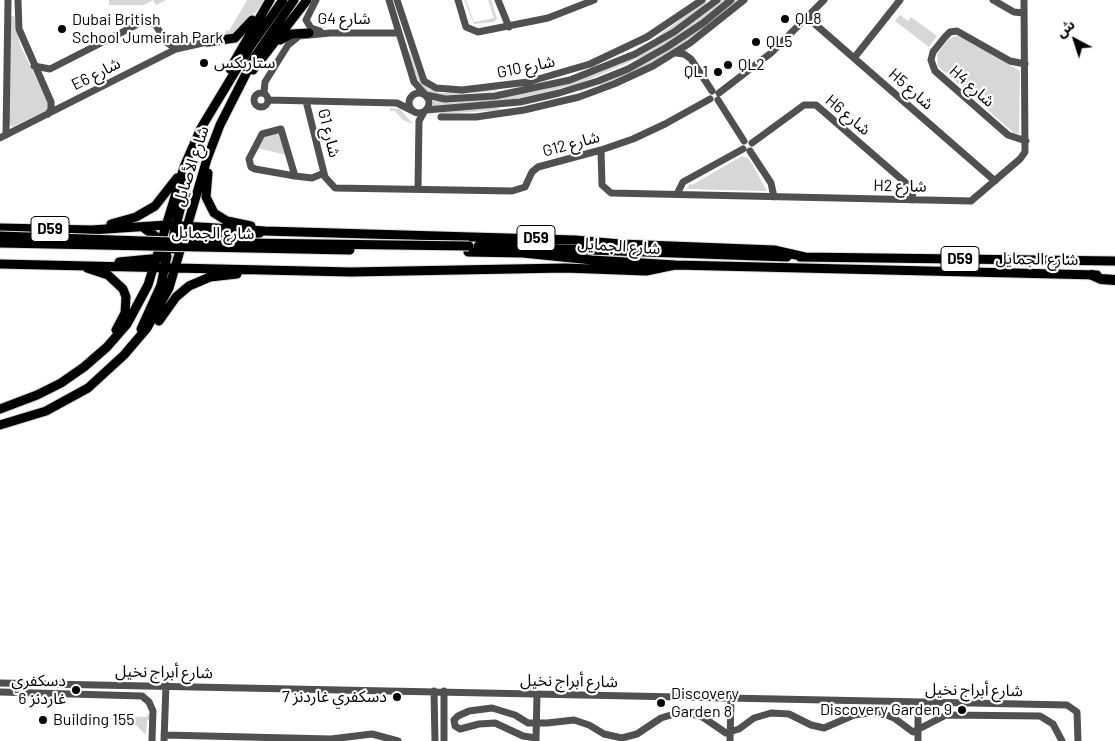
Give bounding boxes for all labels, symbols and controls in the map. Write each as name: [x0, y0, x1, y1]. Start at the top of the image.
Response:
street label: G4 شارع: [317, 9, 371, 29]
place label: QL8: [795, 9, 822, 29]
place label: Dubai British School Jumeirah Park: [72, 10, 223, 48]
marker: QL8: [779, 13, 791, 25]
north arrow: [1050, 15, 1100, 65]
text: ش: [1052, 15, 1078, 41]
marker: Dubai British School Jumeirah Park: [56, 23, 68, 35]
place label: QL5: [766, 32, 793, 52]
marker: QL5: [750, 36, 762, 48]
street label: G10 شارع: [495, 51, 557, 83]
place label: ستاربكس: [214, 53, 275, 73]
street label: E6 شارع: [68, 54, 124, 94]
place label: QL2: [738, 55, 765, 75]
marker: ستاربكس: [198, 57, 210, 69]
marker: QL2: [722, 59, 734, 71]
street label: H4 شارع: [945, 61, 999, 111]
place label: QL1: [684, 62, 708, 82]
street label: H5 شارع: [885, 64, 937, 114]
marker: QL1: [712, 66, 724, 78]
street label: H6 شارع: [821, 91, 875, 139]
street label: G1 شارع: [314, 107, 344, 159]
street label: شارع الأصايل: [169, 124, 213, 208]
street label: G12 شارع: [540, 127, 602, 161]
street label: H2 شارع: [873, 176, 927, 196]
road number: D59: [31, 216, 69, 242]
street label: شارع الجمايل: [171, 223, 255, 243]
road number: D59: [517, 226, 555, 250]
street label: شارع الجمايل: [577, 234, 661, 258]
road number: D59: [941, 246, 979, 272]
street label: شارع الجمايل: [995, 249, 1079, 269]
street label: شارع أبراج نخيل: [115, 662, 213, 682]
place label: دسكفري غاردنز 6: [11, 671, 66, 709]
street label: شارع أبراج نخيل: [520, 671, 618, 691]
street label: شارع أبراج نخيل: [925, 680, 1023, 700]
marker: دسكفري غاردنز 6: [70, 684, 82, 696]
place label: Discovery Garden 8: [671, 684, 739, 722]
place label: دسكفري غاردنز 7: [282, 687, 387, 707]
marker: دسكفري غاردنز 7: [391, 691, 403, 703]
marker: Discovery Garden 8: [655, 697, 667, 709]
place label: Discovery Garden 9: [820, 700, 952, 720]
marker: Discovery Garden 9: [956, 704, 968, 716]
place label: Building 155: [53, 710, 134, 730]
marker: Building 155: [37, 714, 49, 726]

